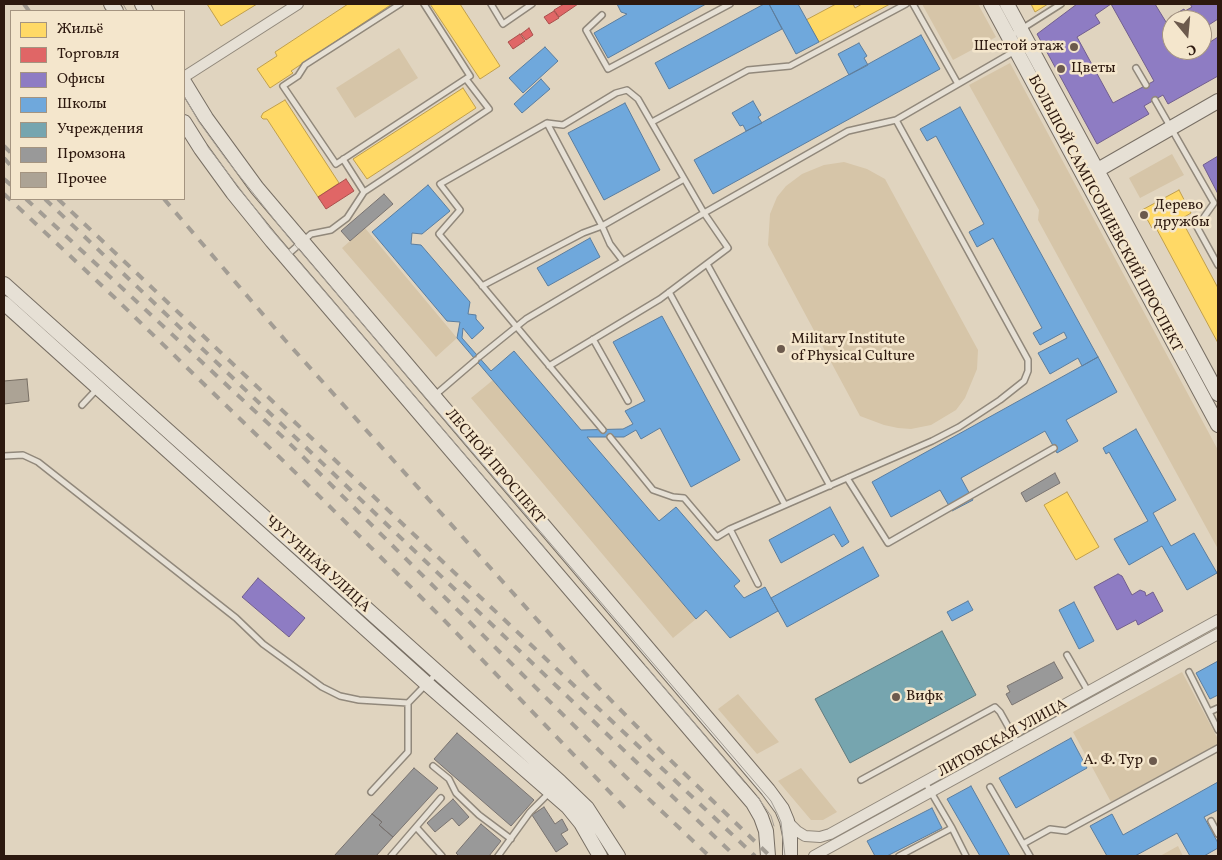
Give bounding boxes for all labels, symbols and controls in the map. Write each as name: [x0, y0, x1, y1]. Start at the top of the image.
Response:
legend: [10, 10, 185, 200]
north arrow: [1162, 10, 1212, 60]
text: Жильё: [57, 19, 103, 40]
place label: Шестой этаж: [974, 38, 1064, 56]
text: С: [1184, 38, 1198, 59]
marker: Шестой этаж: [1068, 41, 1080, 53]
text: Торговля: [57, 44, 119, 65]
place label: Цветы: [1071, 60, 1116, 78]
marker: Цветы: [1055, 63, 1067, 75]
text: Офисы: [57, 69, 105, 90]
street label: БОЛЬШОЙ САМПСОНИЕВСКИЙ ПРОСПЕКТ: [1023, 73, 1185, 355]
text: Школы: [57, 94, 107, 115]
text: Учреждения: [57, 119, 143, 140]
text: Промзона: [57, 144, 126, 165]
text: Прочее: [57, 169, 107, 190]
place label: Дерево дружбы: [1154, 197, 1209, 232]
marker: Дерево дружбы: [1138, 209, 1150, 221]
place label: Military Institute of Physical Culture: [791, 331, 915, 366]
marker: Military Institute of Physical Culture: [775, 343, 787, 355]
street label: ЛЕСНОЙ ПРОСПЕКТ: [441, 406, 547, 528]
street label: ЧУГУННАЯ УЛИЦА: [260, 513, 374, 617]
place label: Вифк: [906, 688, 943, 706]
marker: Вифк: [890, 691, 902, 703]
street label: ЛИТОВСКАЯ УЛИЦА: [935, 696, 1071, 782]
place label: А. Ф. Тур: [1083, 752, 1143, 770]
marker: А. Ф. Тур: [1147, 755, 1159, 767]

